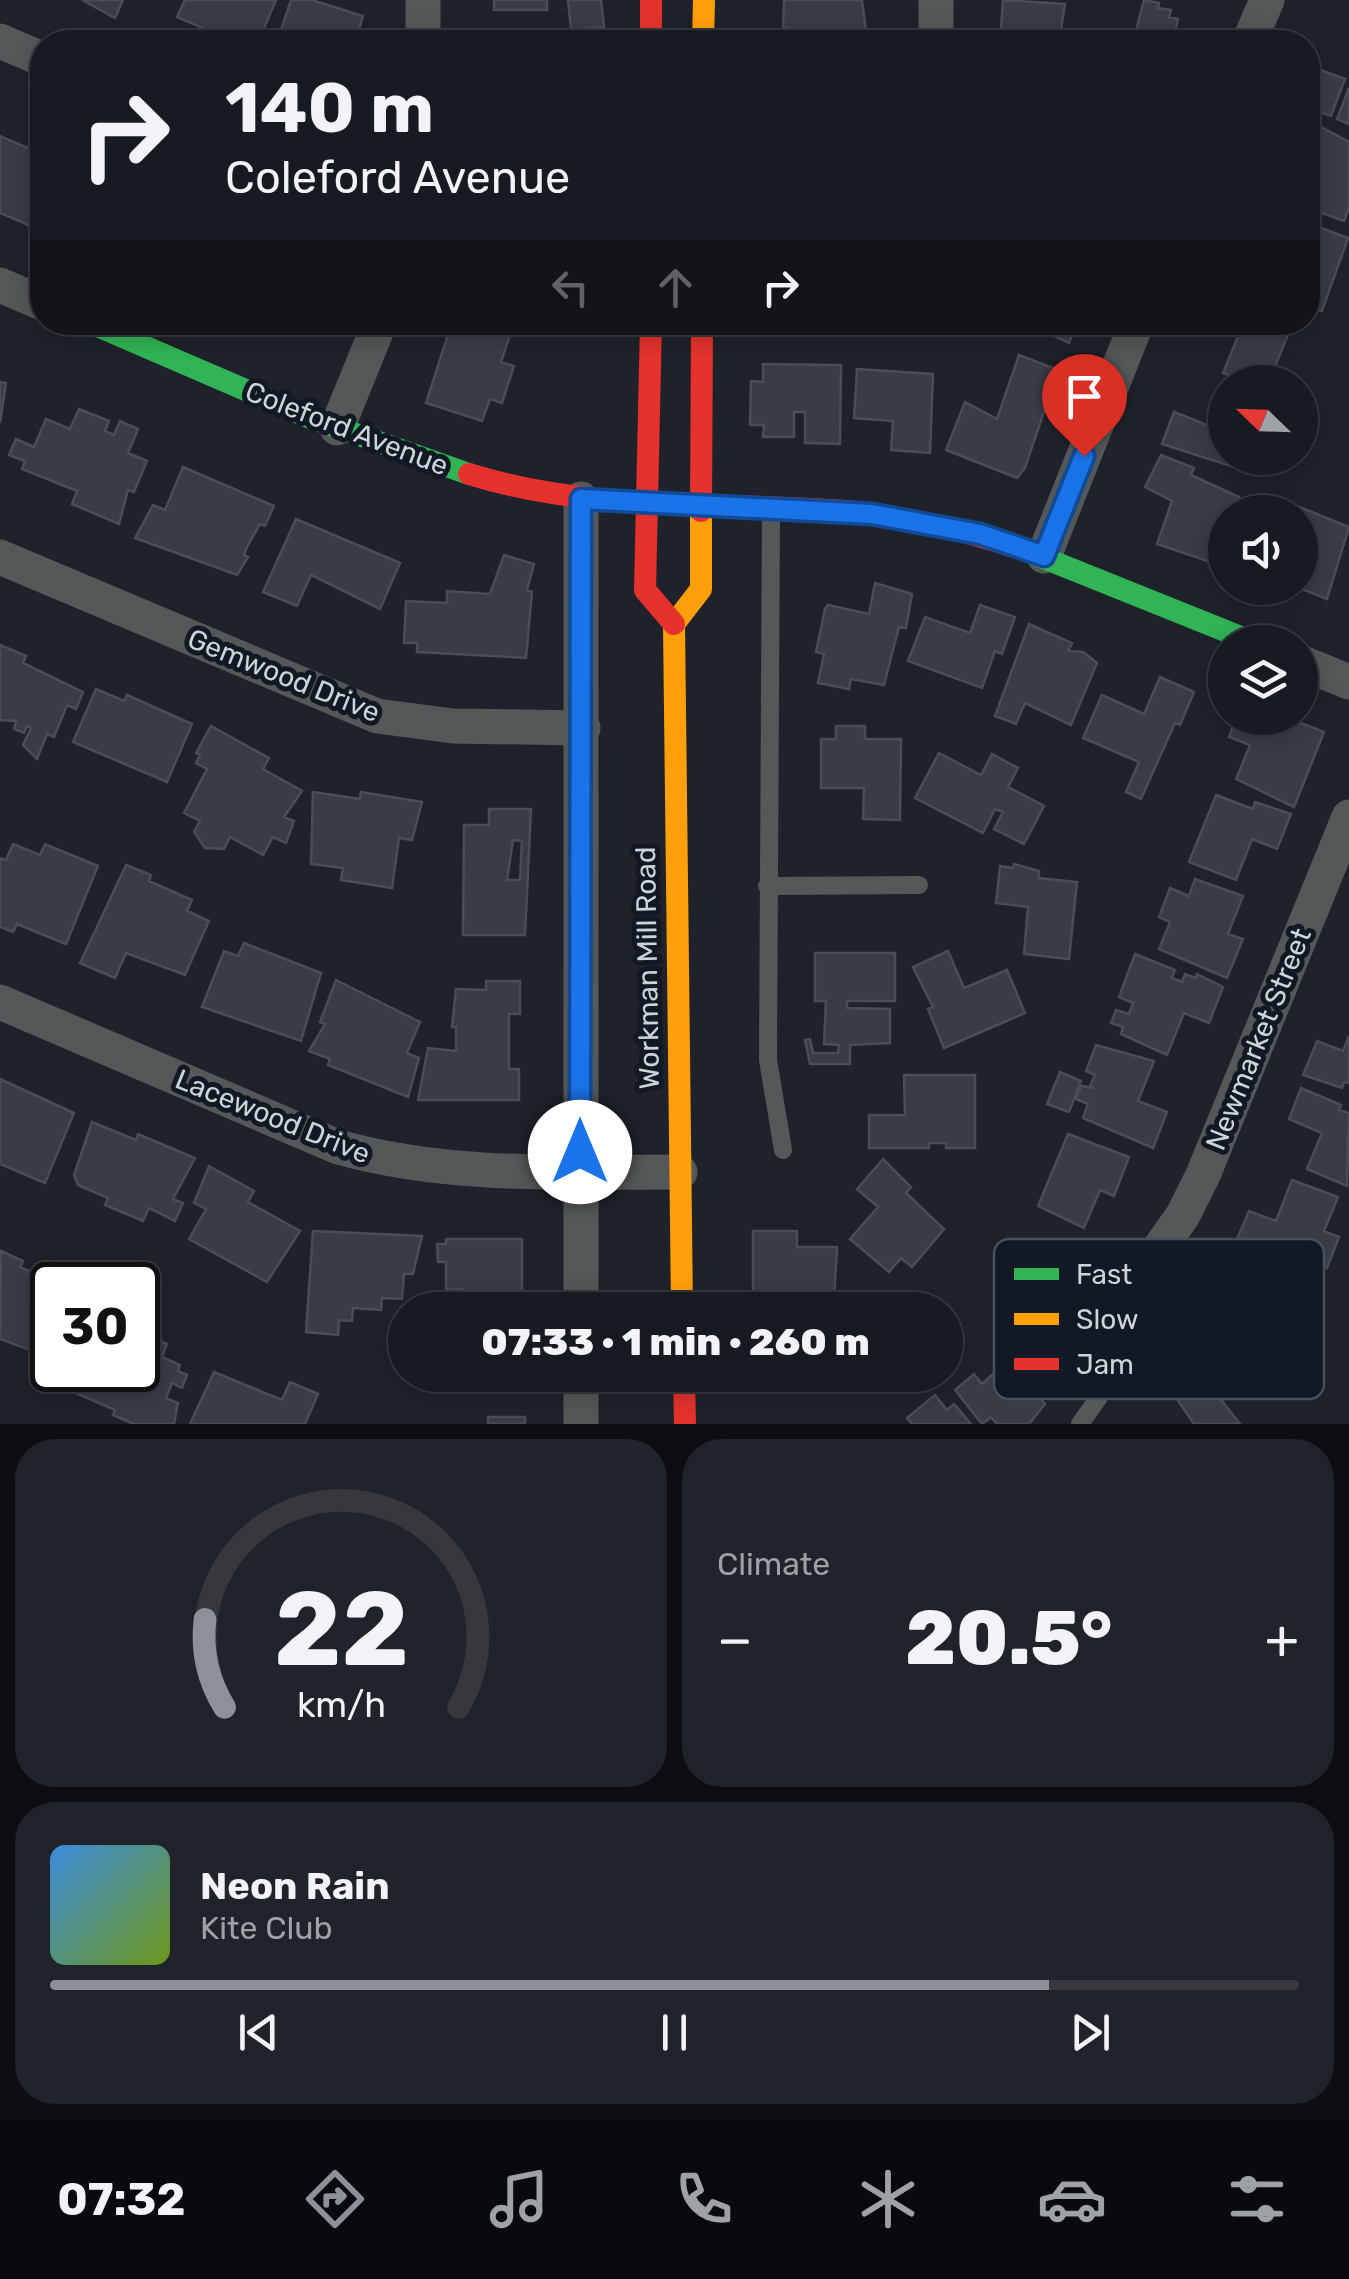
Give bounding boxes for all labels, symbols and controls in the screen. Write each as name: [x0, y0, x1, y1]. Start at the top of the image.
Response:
text: 140 m: [225, 67, 434, 150]
icon: right: [60, 70, 190, 200]
text: Coleford Avenue: [225, 151, 570, 204]
icon: left: [543, 260, 598, 315]
icon: ahead: [648, 260, 703, 315]
icon: right: [753, 260, 808, 315]
pin: [1042, 354, 1127, 457]
north arrow: [1208, 365, 1318, 475]
map controls: [1208, 365, 1318, 735]
icon: arrive: [1057, 369, 1112, 424]
street label: Coleford Avenue: [241, 375, 453, 482]
button: sound: [1208, 495, 1318, 605]
street label: Gemwood Drive: [183, 622, 385, 729]
button: layers: [1208, 625, 1318, 735]
street label: Workman Mill Road: [629, 846, 666, 1090]
street label: Newmarket Street: [1199, 923, 1318, 1155]
street label: Lacewood Drive: [171, 1062, 375, 1171]
position arrow: [528, 1100, 632, 1204]
legend: [994, 1239, 1324, 1399]
text: Fast: [1076, 1258, 1132, 1291]
speed limit sign: 30: [30, 1262, 160, 1392]
text: Slow: [1076, 1303, 1138, 1336]
text: 07:33 · 1 min · 260 m: [481, 1319, 870, 1365]
text: Jam: [1076, 1348, 1134, 1381]
text: Climate: [717, 1545, 830, 1583]
text: 22: [273, 1568, 409, 1691]
text: 20.5°: [905, 1594, 1112, 1683]
text: −: [717, 1607, 753, 1672]
text: +: [1265, 1607, 1299, 1672]
text: km/h: [296, 1684, 386, 1726]
text: Neon Rain: [200, 1863, 390, 1909]
text: Kite Club: [200, 1909, 333, 1947]
icon: previous: [231, 2005, 286, 2060]
icon: pause: [647, 2005, 702, 2060]
icon: next: [1063, 2005, 1118, 2060]
icon: directions: [300, 2164, 370, 2234]
icon: music: [484, 2164, 554, 2234]
icon: phone: [669, 2164, 739, 2234]
icon: climate: [853, 2164, 923, 2234]
icon: car: [1037, 2164, 1107, 2234]
icon: filters: [1222, 2164, 1292, 2234]
text: 07:32: [57, 2173, 186, 2226]

